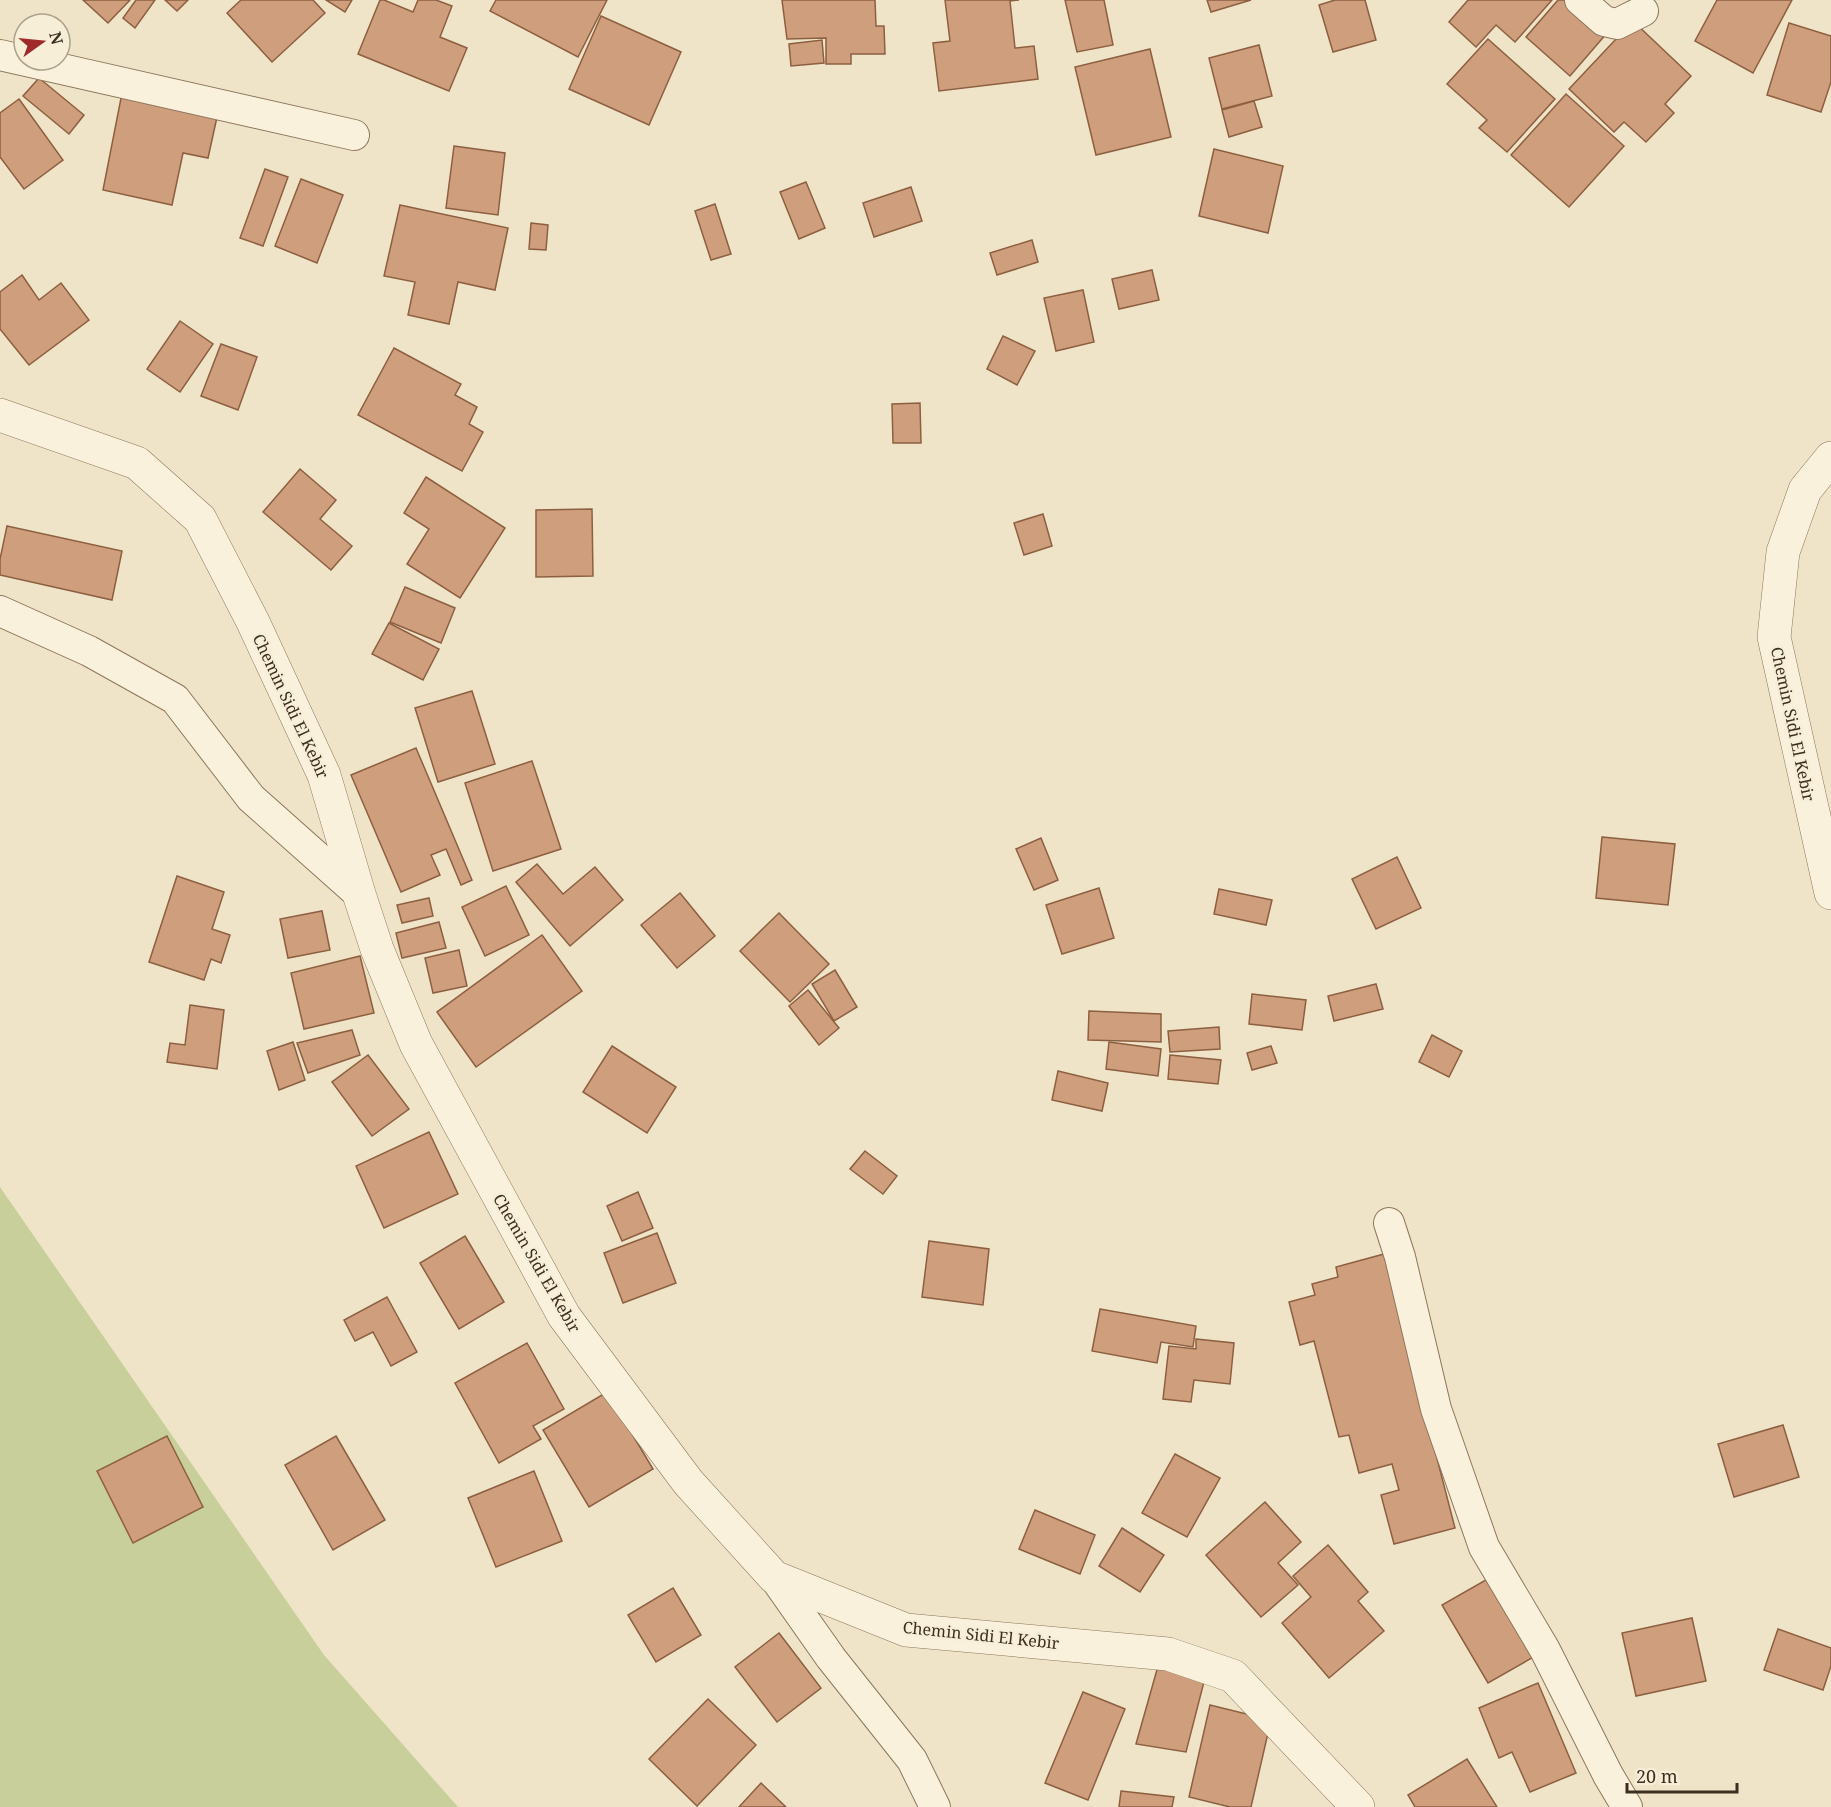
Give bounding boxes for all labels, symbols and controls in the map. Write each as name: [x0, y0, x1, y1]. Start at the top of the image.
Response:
north arrow: [12, 12, 72, 72]
text: N: [44, 29, 69, 47]
street label: Chemin Sidi El Kebir: [248, 630, 334, 782]
street label: Chemin Sidi El Kebir: [1766, 645, 1820, 804]
street label: Chemin Sidi El Kebir: [488, 1189, 586, 1337]
street label: Chemin Sidi El Kebir: [902, 1616, 1061, 1654]
scale bar: [1627, 1756, 1736, 1794]
text: 20 m: [1636, 1764, 1678, 1788]

